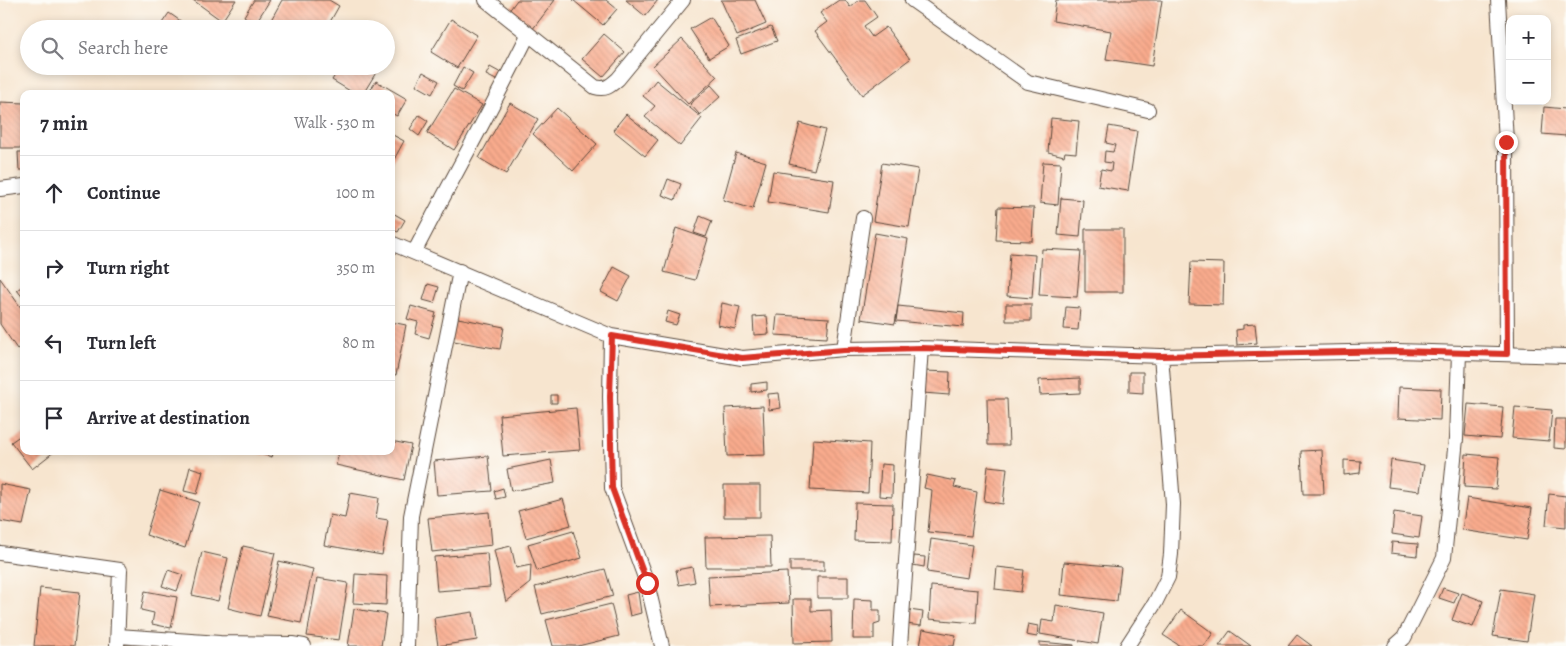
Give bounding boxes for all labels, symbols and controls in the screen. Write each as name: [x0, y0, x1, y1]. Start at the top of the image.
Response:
map controls: [1506, 15, 1551, 105]
button: +: [1506, 15, 1551, 60]
search box: [20, 20, 395, 75]
icon: search: [38, 34, 66, 62]
text: Search here: [78, 35, 168, 61]
button: −: [1506, 60, 1551, 105]
text: 7 min: [40, 109, 88, 137]
text: Walk · 530 m: [294, 112, 375, 134]
route end: [1495, 131, 1518, 154]
icon: ahead: [40, 179, 68, 207]
text: Continue: [87, 180, 161, 206]
text: 100 m: [336, 182, 375, 204]
icon: right: [40, 254, 68, 282]
text: Turn right: [87, 255, 169, 281]
text: 350 m: [336, 257, 375, 279]
icon: left: [40, 329, 68, 357]
text: Turn left: [87, 330, 156, 356]
text: 80 m: [342, 332, 375, 354]
icon: arrive: [40, 404, 68, 432]
text: Arrive at destination: [87, 405, 250, 431]
route start: [636, 572, 659, 595]

